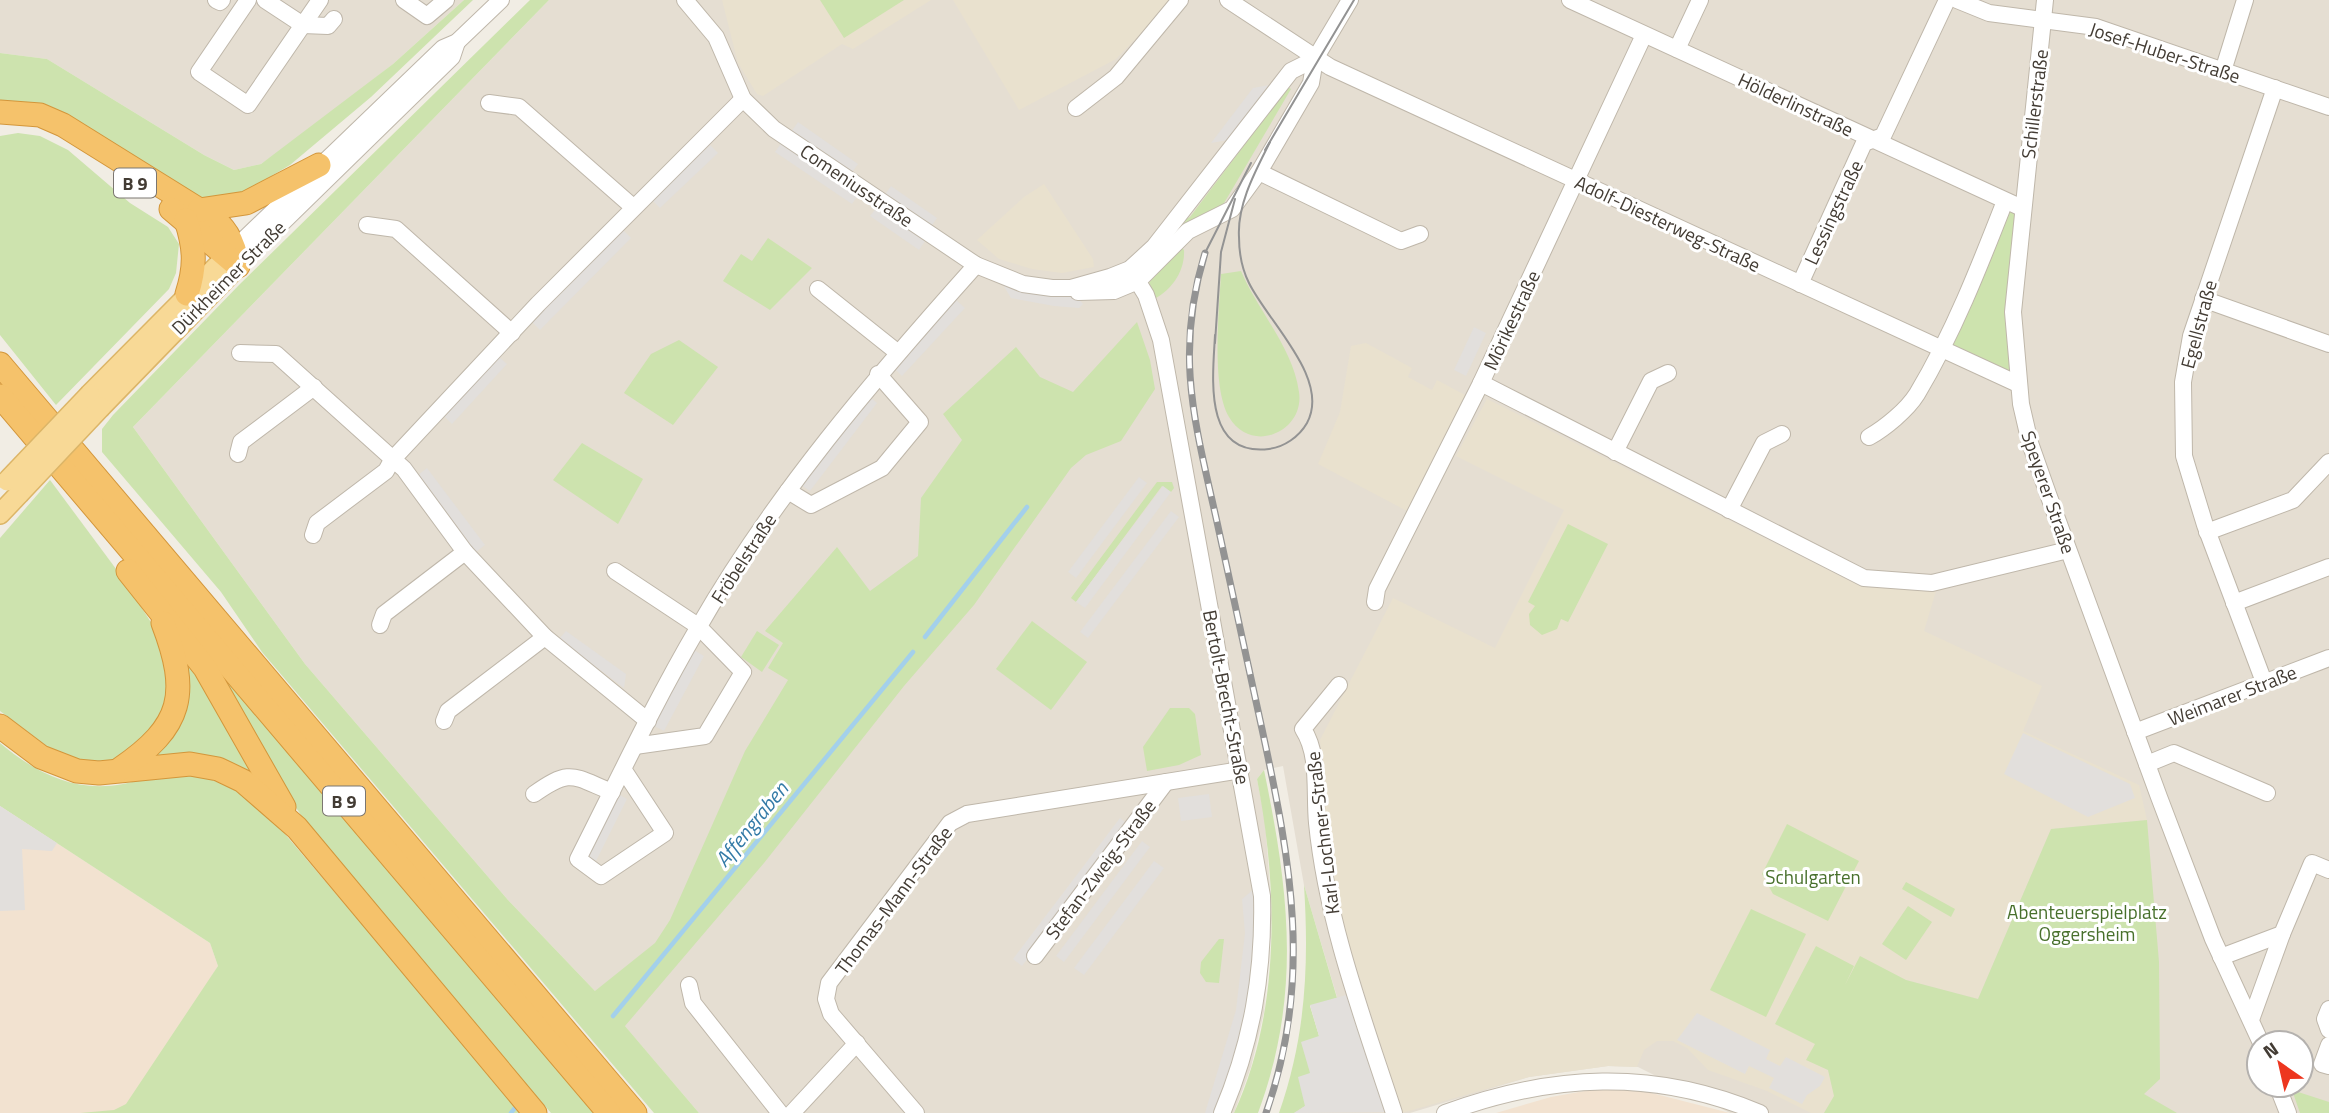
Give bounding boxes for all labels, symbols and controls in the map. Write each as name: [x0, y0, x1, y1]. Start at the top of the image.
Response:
street label: Josef-Huber-Straße: [2086, 14, 2244, 90]
street label: Schillerstraße: [2013, 48, 2055, 160]
street label: Hölderlinstraße: [1734, 65, 1858, 143]
street label: Comeniusstraße: [795, 136, 919, 234]
street label: Lessingstraße: [1796, 155, 1870, 269]
street label: Adolf-Diesterweg-Straße: [1570, 167, 1766, 279]
road number: B 9: [114, 168, 156, 198]
street label: Dürkheimer Straße: [164, 213, 292, 341]
street label: Mörikestraße: [1475, 265, 1547, 375]
street label: Egellstraße: [2172, 277, 2224, 371]
street label: Speyerer Straße: [2014, 427, 2084, 557]
street label: Fröbelstraße: [703, 507, 783, 609]
street label: Bertolt-Brecht-Straße: [1196, 607, 1258, 787]
street label: Weimarer Straße: [2163, 657, 2301, 733]
street label: Karl-Lochner-Straße: [1298, 750, 1346, 916]
water label: Affengraben: [707, 774, 796, 874]
road number: B 9: [323, 786, 365, 816]
street label: Stefan-Zweig-Straße: [1038, 793, 1162, 945]
street label: Thomas-Mann-Straße: [827, 820, 959, 980]
park label: Schulgarten: [1765, 862, 1861, 891]
park label: Abenteuerspielplatz Oggersheim: [2007, 897, 2167, 948]
north arrow: [2245, 1029, 2315, 1099]
text: N: [2257, 1034, 2284, 1065]

